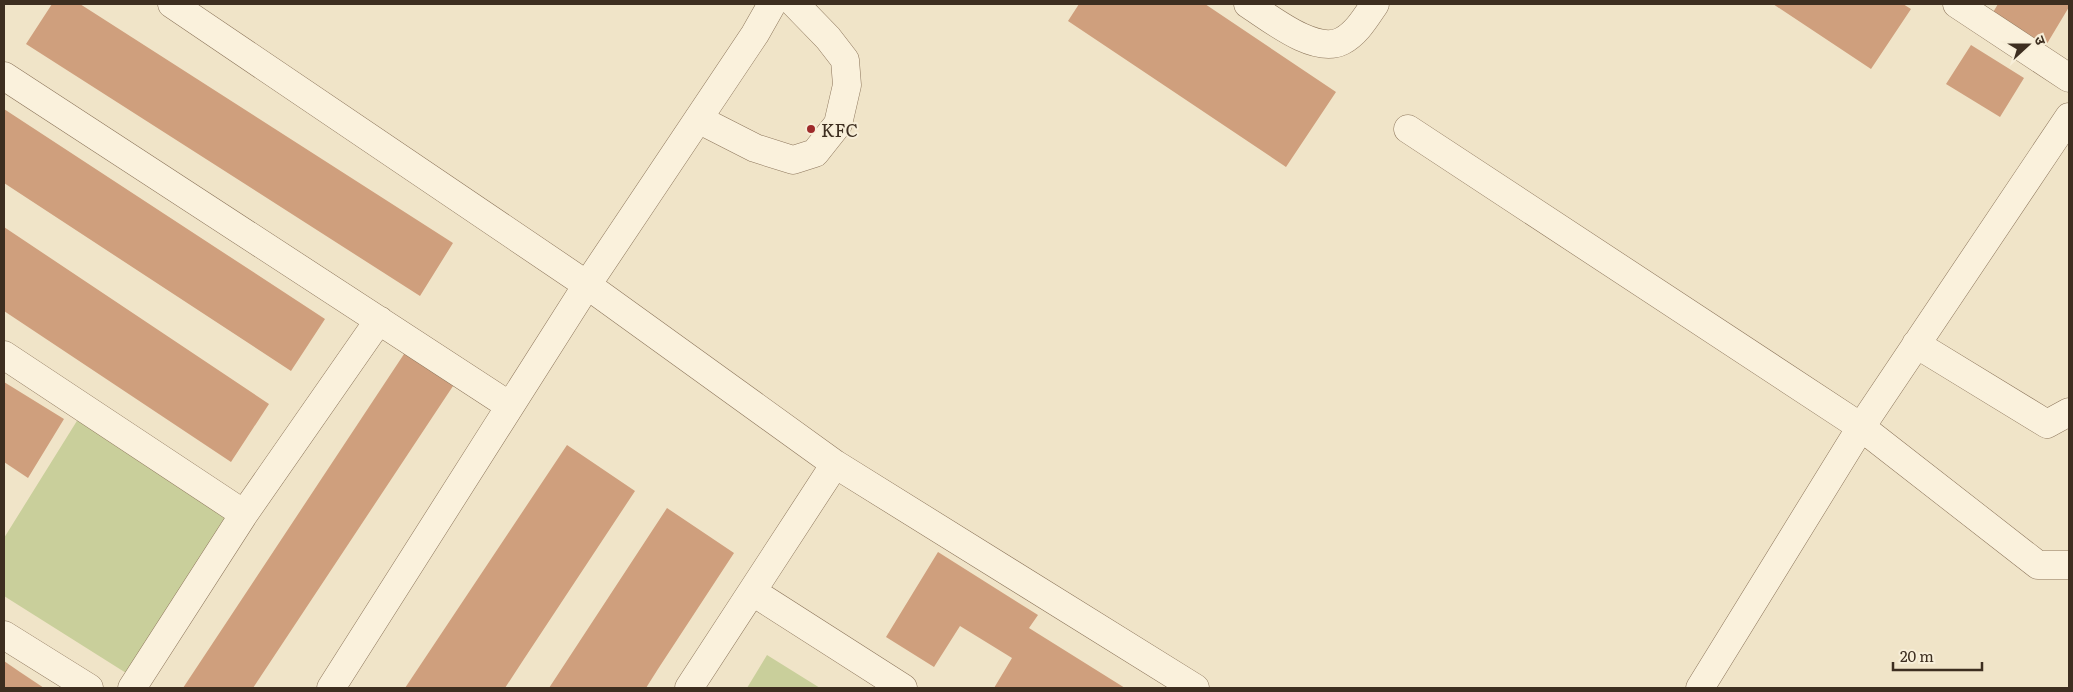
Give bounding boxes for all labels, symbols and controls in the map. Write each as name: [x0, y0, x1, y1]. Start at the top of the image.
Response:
north arrow: [2003, 20, 2053, 70]
text: उ: [2030, 33, 2052, 48]
place label: KFC: [821, 116, 858, 143]
marker: KFC: [805, 123, 817, 135]
scale bar: [1893, 640, 1982, 672]
text: 20 m: [1900, 644, 1934, 667]

